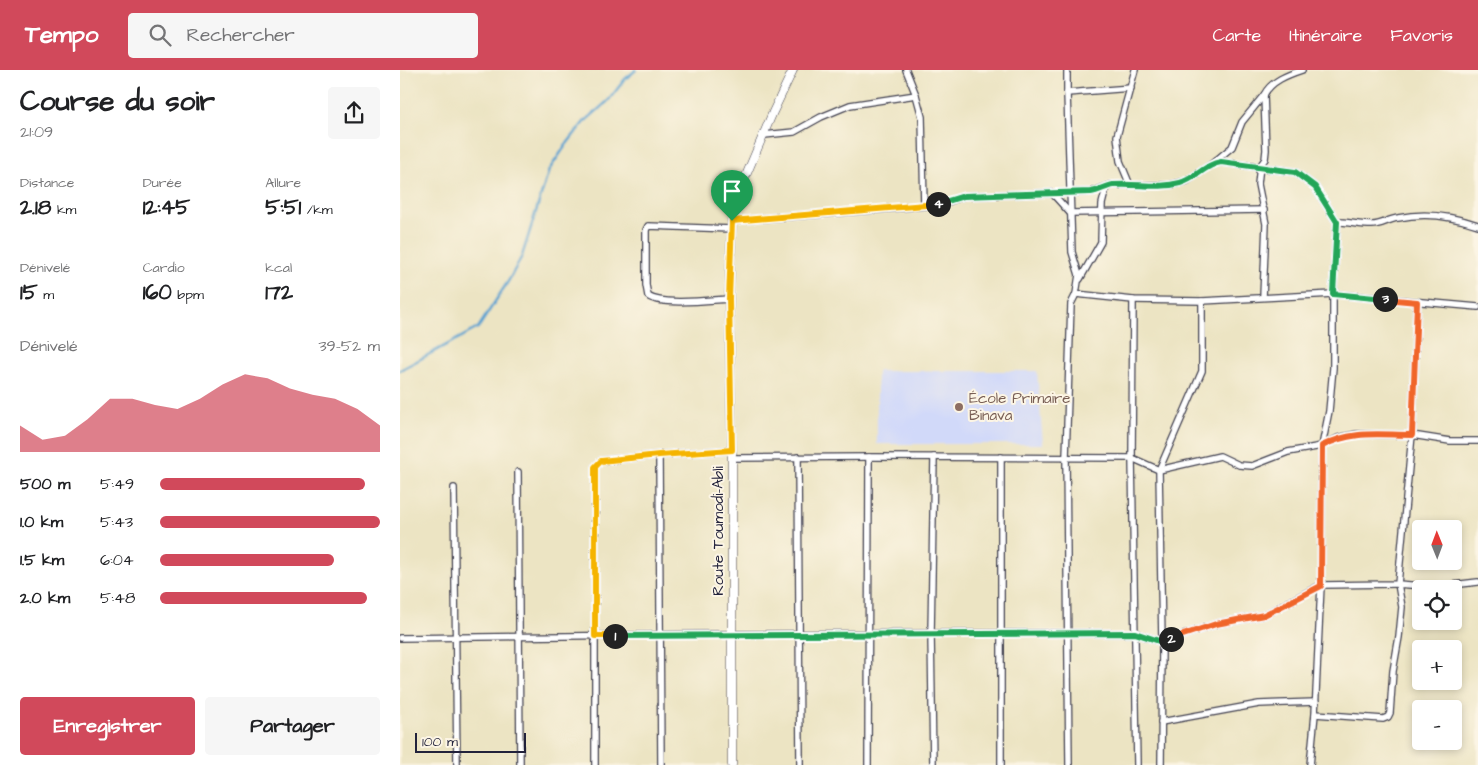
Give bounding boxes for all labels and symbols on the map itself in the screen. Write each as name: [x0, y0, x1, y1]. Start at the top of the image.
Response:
pin: [711, 170, 753, 221]
pin: 4: [926, 192, 950, 216]
pin: 3: [1372, 286, 1398, 312]
place label: École Primaire Binava: [969, 388, 1070, 426]
marker: École Primaire Binava: [953, 401, 965, 413]
street label: Route Toumodi-Abli: [708, 465, 729, 596]
north arrow: [1412, 520, 1462, 570]
pin: 1: [602, 624, 628, 648]
pin: 2: [1158, 626, 1184, 652]
scale bar: [415, 730, 526, 753]

